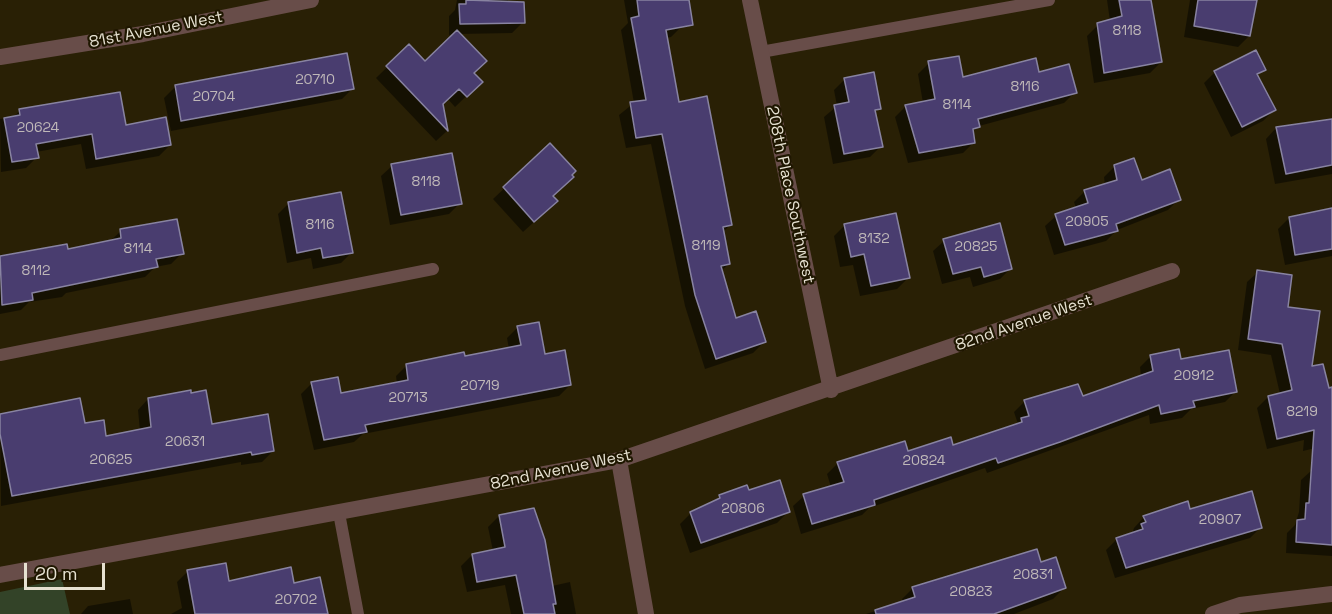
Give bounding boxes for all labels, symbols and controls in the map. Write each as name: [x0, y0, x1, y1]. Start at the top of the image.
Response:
street label: 81st Avenue West: [87, 8, 225, 52]
house number: 8118: [1112, 23, 1142, 39]
house number: 20710: [295, 72, 335, 88]
house number: 8116: [1011, 79, 1039, 95]
house number: 20704: [193, 89, 235, 105]
house number: 8114: [942, 97, 972, 113]
street label: 208th Place Southwest: [762, 104, 818, 286]
house number: 20624: [17, 120, 59, 136]
house number: 8118: [411, 174, 441, 190]
house number: 20905: [1065, 214, 1109, 230]
house number: 8116: [306, 217, 334, 233]
house number: 8132: [858, 231, 890, 247]
house number: 8119: [692, 238, 720, 254]
house number: 20825: [955, 239, 997, 255]
house number: 8114: [123, 241, 153, 257]
house number: 8112: [22, 263, 50, 279]
street label: 82nd Avenue West: [953, 291, 1095, 355]
house number: 20912: [1174, 368, 1214, 384]
house number: 20719: [460, 378, 500, 394]
house number: 20713: [388, 390, 428, 406]
house number: 8219: [1286, 404, 1318, 420]
house number: 20631: [165, 434, 205, 450]
street label: 82nd Avenue West: [489, 446, 633, 494]
house number: 20625: [90, 452, 132, 468]
house number: 20824: [903, 453, 945, 469]
house number: 20806: [721, 501, 765, 517]
house number: 20907: [1199, 512, 1241, 528]
scale bar: [27, 551, 108, 589]
text: 20 m: [35, 562, 78, 585]
house number: 20831: [1013, 567, 1053, 583]
house number: 20823: [950, 584, 992, 600]
house number: 20702: [275, 592, 317, 608]

